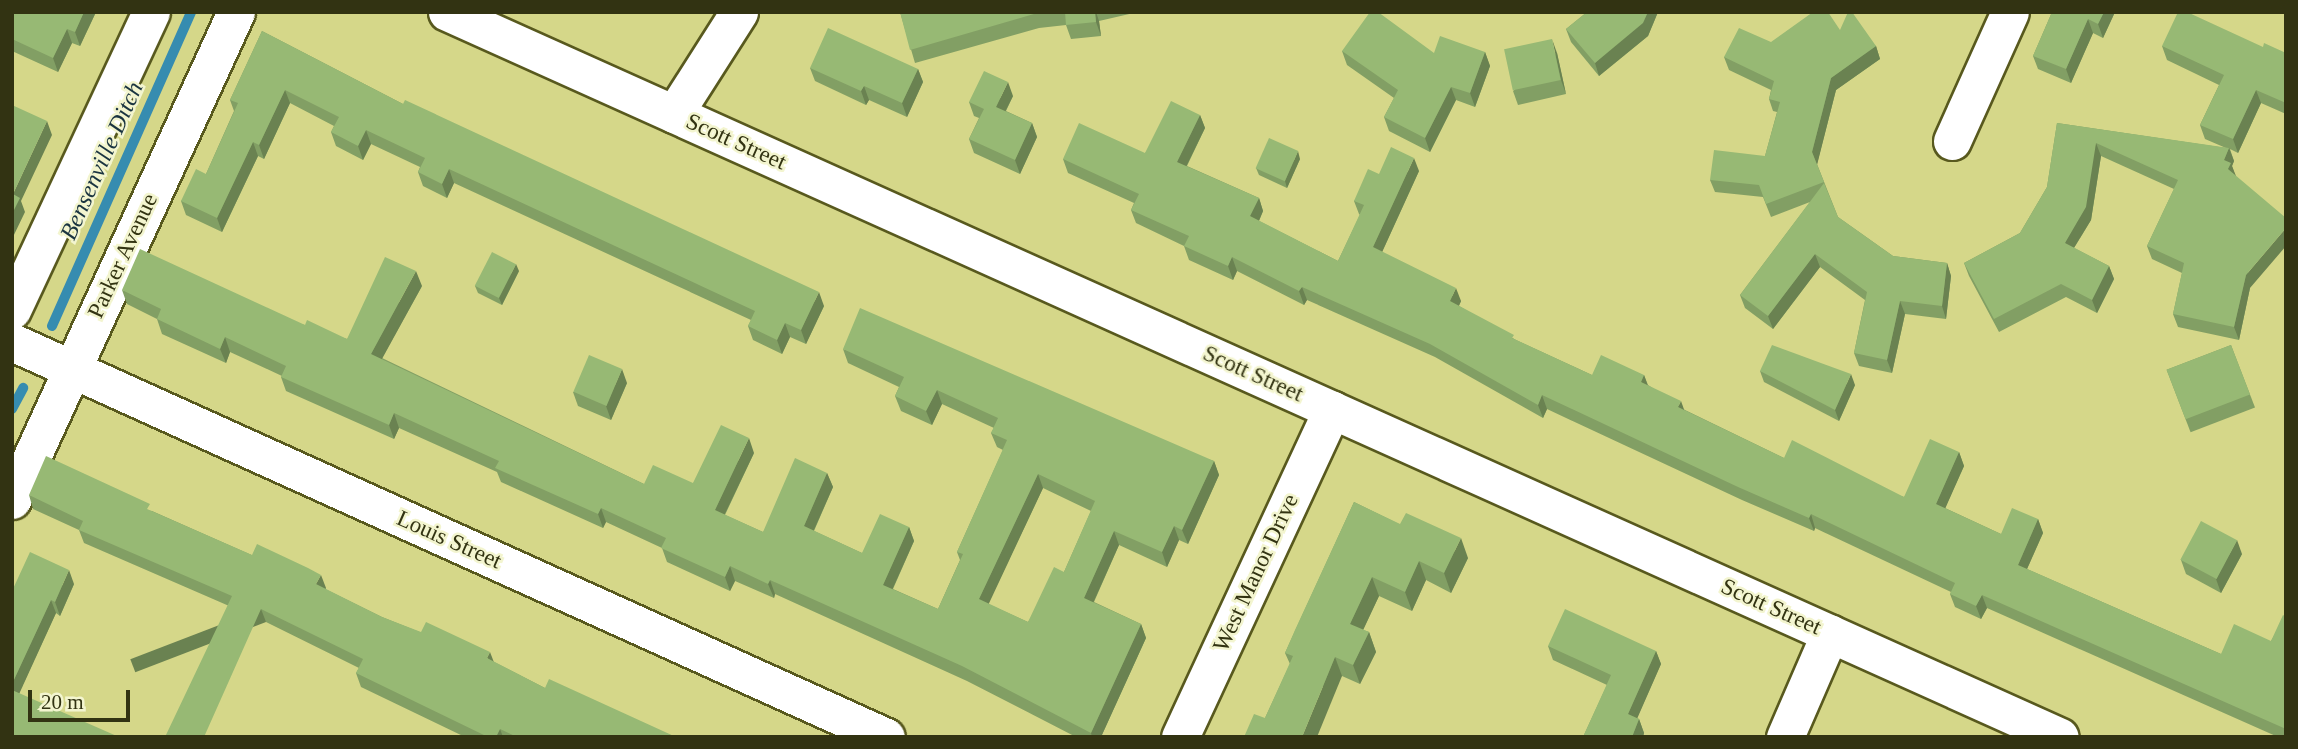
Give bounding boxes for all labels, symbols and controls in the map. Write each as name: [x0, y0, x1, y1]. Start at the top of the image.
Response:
water label: Bensenville Ditch: [54, 78, 150, 244]
street label: Scott Street: [682, 108, 790, 176]
street label: Parker Avenue: [82, 189, 164, 323]
street label: Scott Street: [1199, 340, 1307, 408]
street label: West Manor Drive: [1207, 490, 1305, 656]
street label: Louis Street: [392, 505, 506, 575]
street label: Scott Street: [1717, 573, 1825, 641]
scale bar: [32, 676, 133, 720]
text: 20 m: [41, 690, 84, 714]

